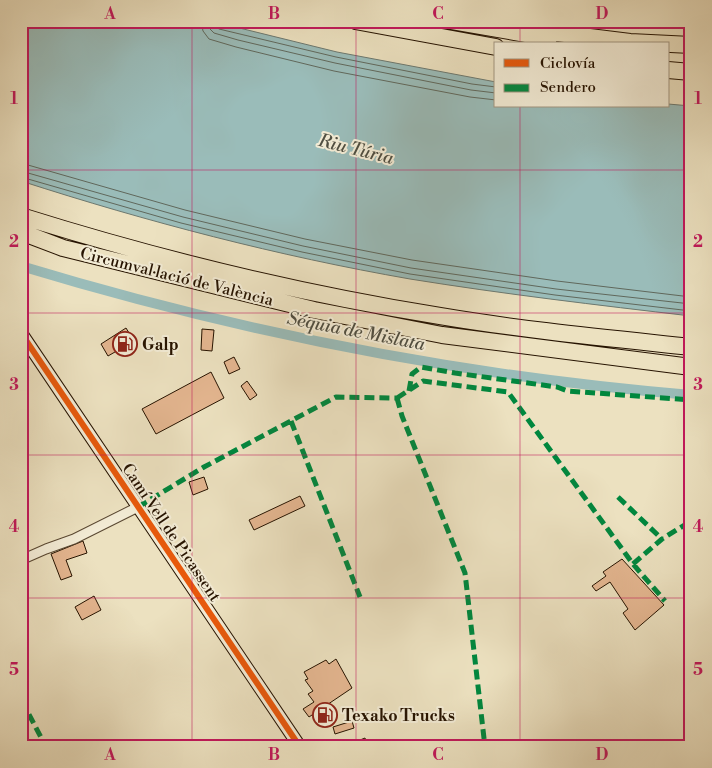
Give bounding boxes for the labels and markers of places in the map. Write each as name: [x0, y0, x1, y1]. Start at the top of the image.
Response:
fuel station icon: Galp: [112, 331, 138, 357]
place label: Galp: [142, 335, 179, 355]
fuel station icon: Texako Trucks: [312, 702, 338, 728]
place label: Texako Trucks: [342, 706, 455, 726]

